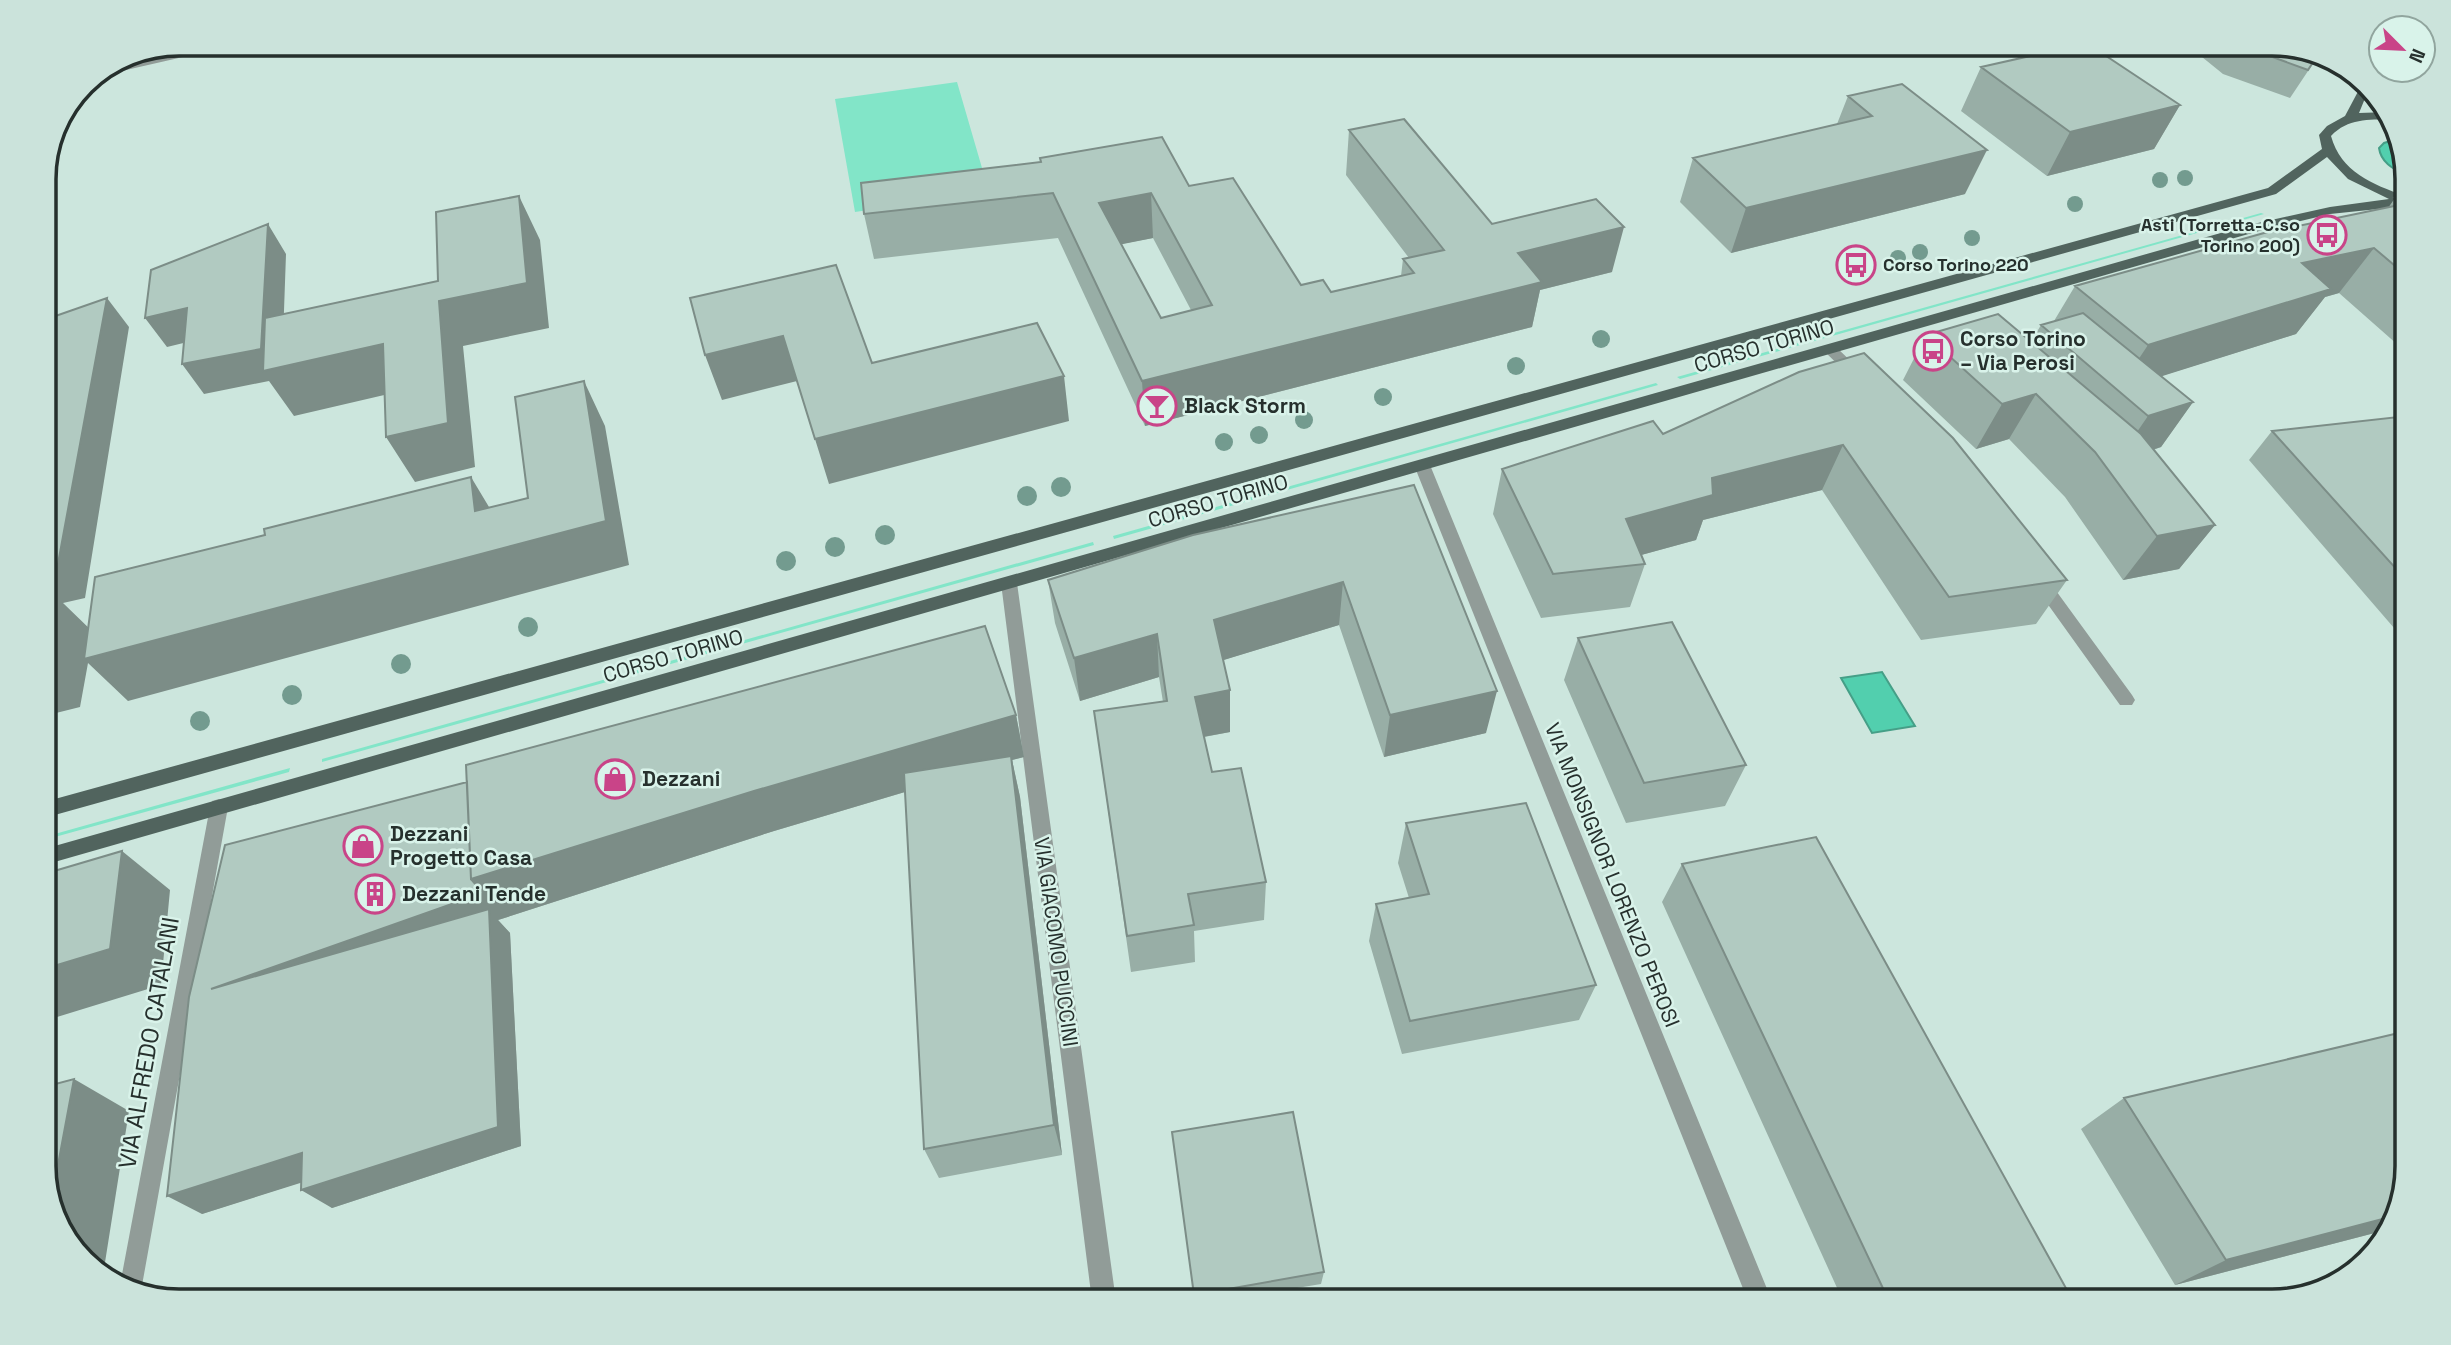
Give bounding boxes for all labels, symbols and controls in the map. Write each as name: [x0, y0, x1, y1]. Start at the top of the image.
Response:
north arrow: [2367, 14, 2437, 84]
text: N: [2403, 45, 2431, 67]
place label: Asti (Torretta-C.so Torino 200): [2141, 213, 2300, 257]
bus stop icon: Asti (Torretta-C.so Torino 200): [2306, 214, 2348, 256]
bus stop icon: Corso Torino 220: [1835, 244, 1877, 286]
place label: Corso Torino 220: [1883, 253, 2029, 276]
street label: CORSO TORINO: [1691, 313, 1837, 378]
place label: Corso Torino – Via Perosi: [1960, 325, 2086, 376]
bus stop icon: Corso Torino – Via Perosi: [1912, 330, 1954, 372]
bar icon: Black Storm: [1136, 385, 1178, 427]
place label: Black Storm: [1184, 392, 1306, 419]
street label: CORSO TORINO: [1145, 468, 1291, 533]
street label: CORSO TORINO: [600, 623, 746, 688]
street label: VIA MONSIGNOR LORENZO PEROSI: [1539, 719, 1686, 1031]
shop icon: Dezzani: [594, 758, 636, 800]
place label: Dezzani: [642, 765, 720, 792]
place label: Dezzani Progetto Casa: [390, 820, 532, 871]
shop icon: Dezzani Progetto Casa: [342, 825, 384, 867]
street label: VIA GIACOMO PUCCINI: [1028, 835, 1085, 1048]
building icon: Dezzani Tende: [354, 873, 396, 915]
place label: Dezzani Tende: [402, 880, 546, 907]
street label: VIA ALFREDO CATALANI: [111, 914, 186, 1171]

